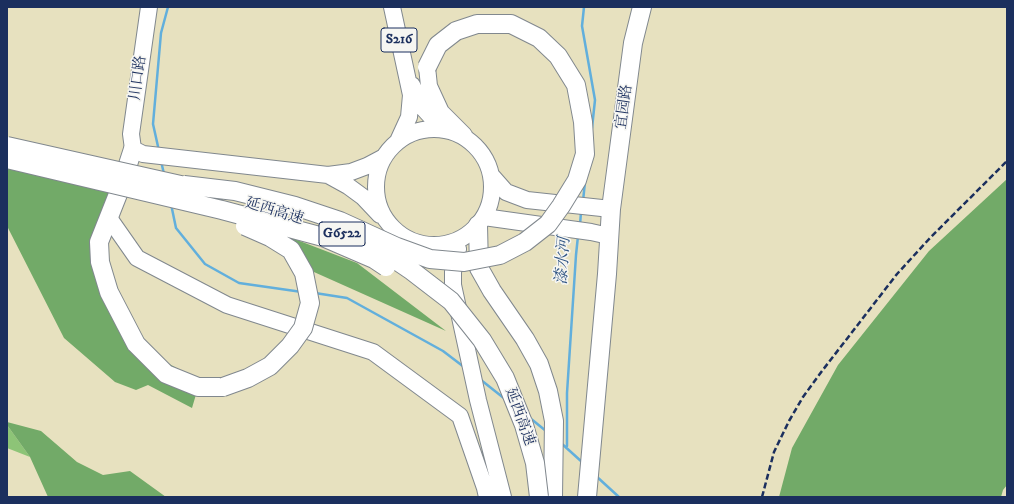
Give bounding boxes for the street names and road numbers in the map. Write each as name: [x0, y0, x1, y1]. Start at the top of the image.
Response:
road number: S216: [381, 28, 417, 52]
street label: 川口路: [127, 54, 151, 102]
street label: 宜园路: [613, 83, 637, 131]
street label: 延西高速: [243, 195, 305, 229]
road number: G6522: [319, 222, 365, 246]
street label: 延西高速: [500, 386, 538, 448]

